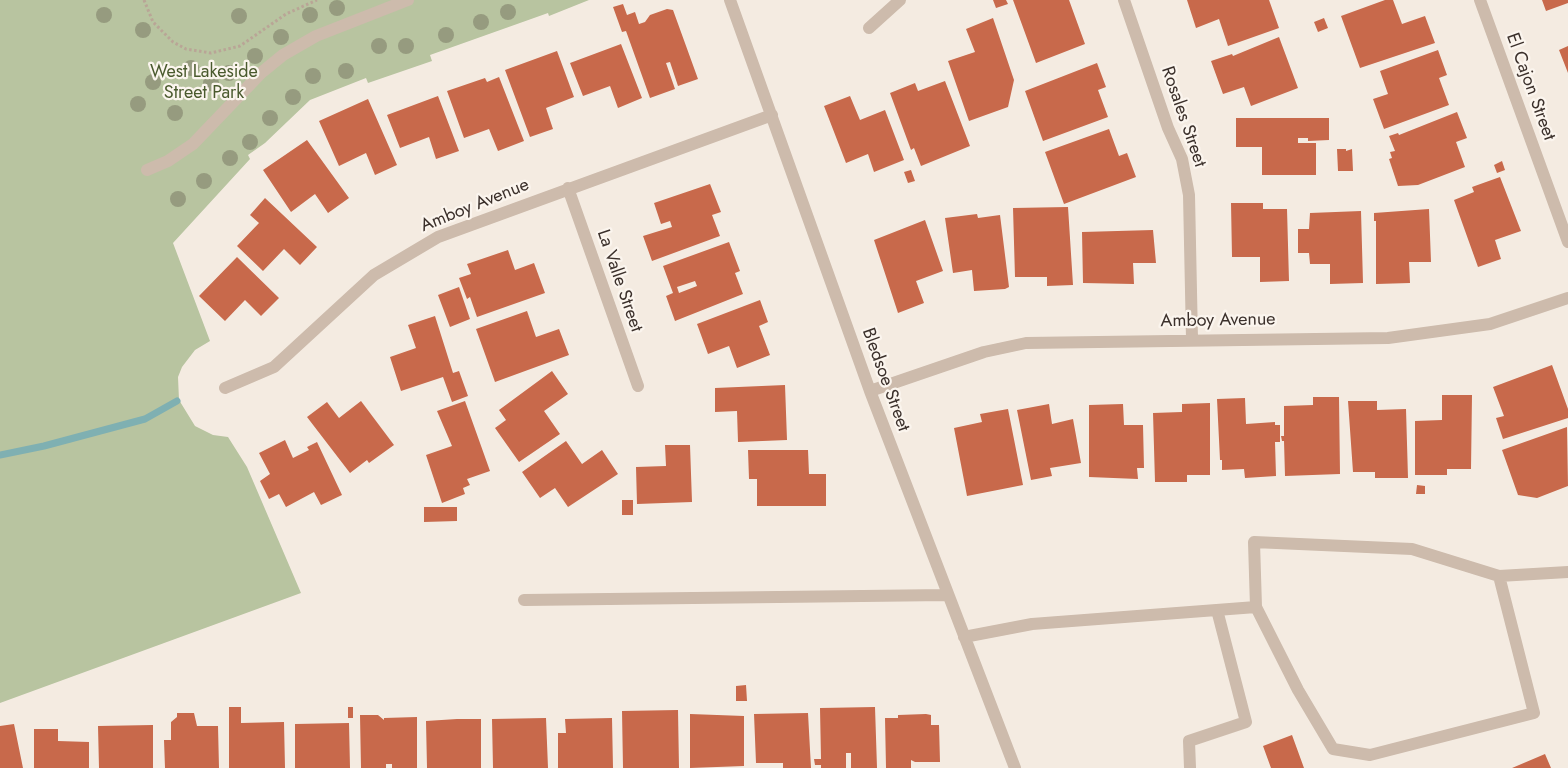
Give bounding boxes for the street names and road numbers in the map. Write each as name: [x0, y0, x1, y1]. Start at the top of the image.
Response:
street label: El Cajon Street: [1501, 30, 1559, 144]
street label: Rosales Street: [1156, 64, 1210, 170]
street label: Amboy Avenue: [418, 174, 532, 238]
street label: La Valle Street: [591, 227, 647, 335]
street label: Amboy Avenue: [1160, 309, 1276, 333]
street label: Bledsoe Street: [856, 325, 914, 435]

